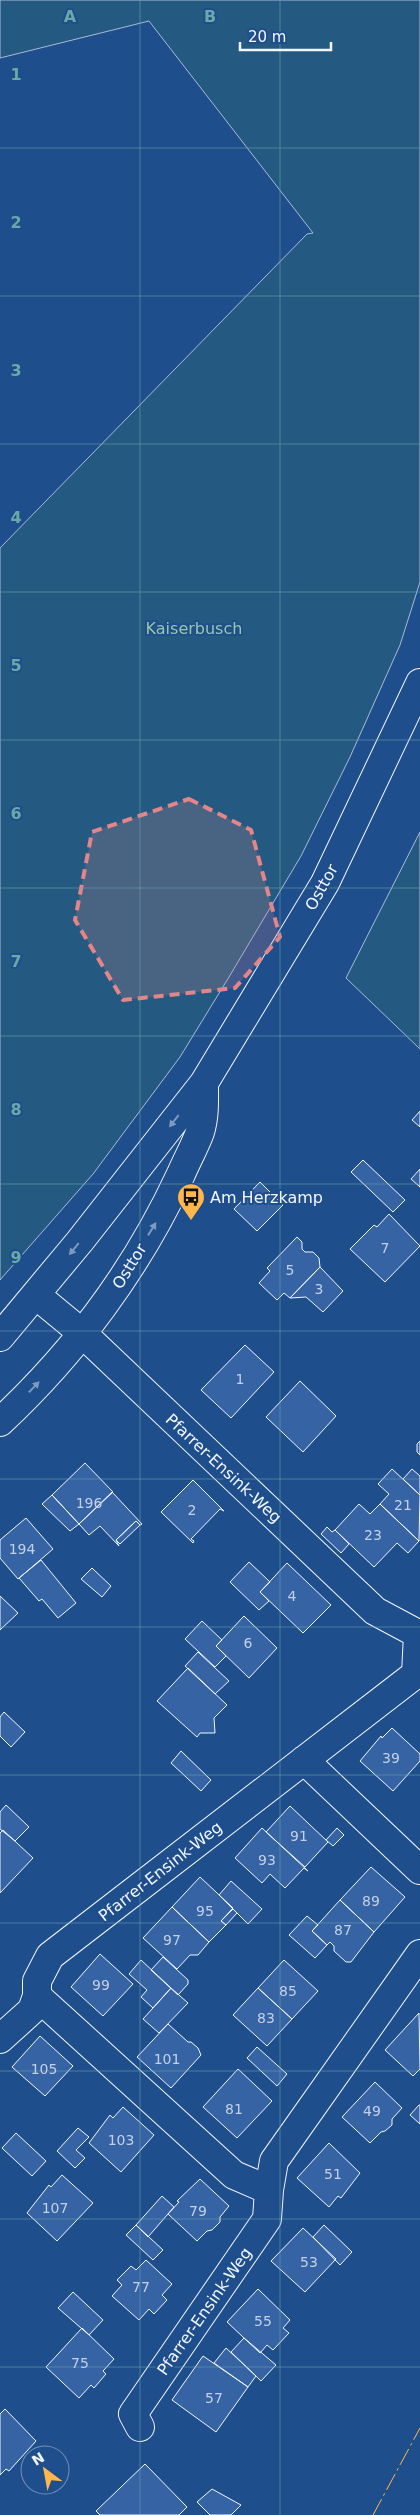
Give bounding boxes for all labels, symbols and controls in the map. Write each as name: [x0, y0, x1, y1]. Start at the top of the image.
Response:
text: A: [64, 7, 77, 26]
text: B: [204, 7, 216, 26]
scale bar: [240, 20, 331, 52]
text: 20 m: [248, 28, 286, 46]
text: 1: [10, 65, 22, 84]
text: 2: [10, 213, 22, 232]
text: 3: [10, 361, 22, 380]
text: 4: [10, 508, 22, 527]
park label: Kaiserbusch: [146, 619, 242, 638]
text: 5: [10, 656, 22, 675]
text: 6: [10, 804, 22, 823]
street label: Osttor: [301, 860, 342, 914]
text: 7: [10, 952, 22, 971]
text: 8: [10, 1100, 22, 1119]
one-way arrow: [169, 1114, 179, 1128]
bus stop icon: Am Herzkamp: [176, 1182, 206, 1221]
place label: Am Herzkamp: [210, 1188, 323, 1207]
one-way arrow: [147, 1222, 156, 1235]
street label: Osttor: [108, 1240, 151, 1292]
house number: 7: [381, 1240, 389, 1256]
one-way arrow: [68, 1242, 79, 1255]
text: 9: [10, 1248, 22, 1267]
house number: 5: [286, 1262, 294, 1278]
house number: 3: [315, 1281, 323, 1297]
house number: 1: [236, 1371, 244, 1387]
one-way arrow: [28, 1381, 40, 1393]
street label: Pfarrer-Ensink-Weg: [162, 1410, 285, 1527]
house number: 196: [76, 1495, 102, 1511]
house number: 21: [394, 1497, 412, 1513]
house number: 2: [188, 1502, 196, 1518]
house number: 23: [364, 1527, 382, 1543]
house number: 194: [9, 1541, 35, 1557]
house number: 4: [288, 1588, 297, 1604]
house number: 6: [244, 1635, 253, 1651]
house number: 39: [382, 1750, 400, 1766]
street label: Pfarrer-Ensink-Weg: [95, 1817, 226, 1925]
house number: 91: [290, 1828, 308, 1844]
house number: 93: [258, 1852, 276, 1868]
house number: 89: [362, 1893, 380, 1909]
house number: 95: [196, 1903, 214, 1919]
house number: 87: [334, 1922, 352, 1938]
house number: 97: [163, 1932, 181, 1948]
house number: 99: [92, 1977, 110, 1993]
house number: 85: [279, 1983, 297, 1999]
house number: 83: [257, 2010, 275, 2026]
house number: 101: [154, 2051, 180, 2067]
house number: 105: [31, 2061, 57, 2077]
house number: 81: [225, 2101, 243, 2117]
house number: 49: [363, 2103, 381, 2119]
house number: 103: [108, 2132, 134, 2148]
house number: 51: [324, 2166, 342, 2182]
house number: 107: [42, 2200, 68, 2216]
house number: 79: [189, 2203, 207, 2219]
street label: Pfarrer-Ensink-Weg: [153, 2244, 256, 2379]
house number: 53: [300, 2254, 318, 2270]
house number: 77: [132, 2279, 150, 2295]
house number: 55: [254, 2313, 272, 2329]
house number: 75: [71, 2355, 89, 2371]
house number: 57: [205, 2390, 223, 2406]
north arrow: [20, 2445, 70, 2495]
text: N: [29, 2449, 47, 2469]

